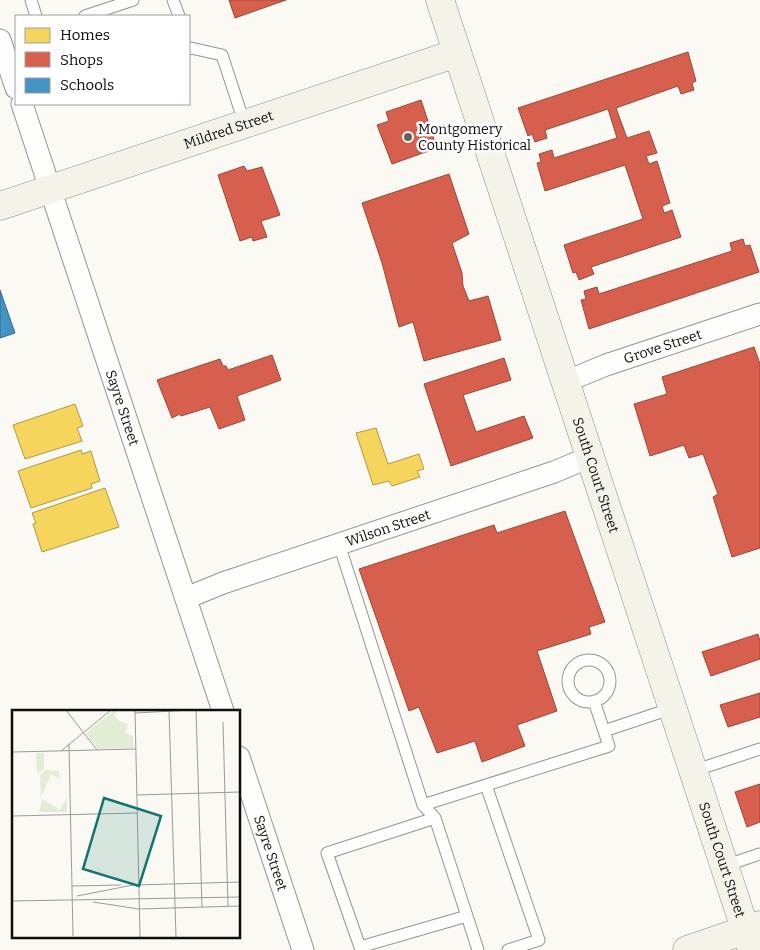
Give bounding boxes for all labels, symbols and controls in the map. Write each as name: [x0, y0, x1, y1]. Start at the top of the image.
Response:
legend: [15, 15, 190, 105]
text: Homes: [60, 26, 110, 44]
text: Shops: [60, 51, 103, 69]
text: Schools: [60, 76, 114, 94]
street label: Mildred Street: [182, 107, 275, 152]
place label: Montgomery County Historical: [418, 121, 531, 154]
marker: Montgomery County Historical: [402, 131, 414, 143]
street label: Grove Street: [621, 325, 704, 367]
street label: Sayre Street: [102, 368, 143, 448]
street label: South Court Street: [569, 415, 623, 535]
street label: Wilson Street: [344, 506, 432, 550]
inset map: [12, 710, 240, 938]
street label: South Court Street: [696, 800, 749, 920]
street label: Sayre Street: [250, 813, 291, 893]

